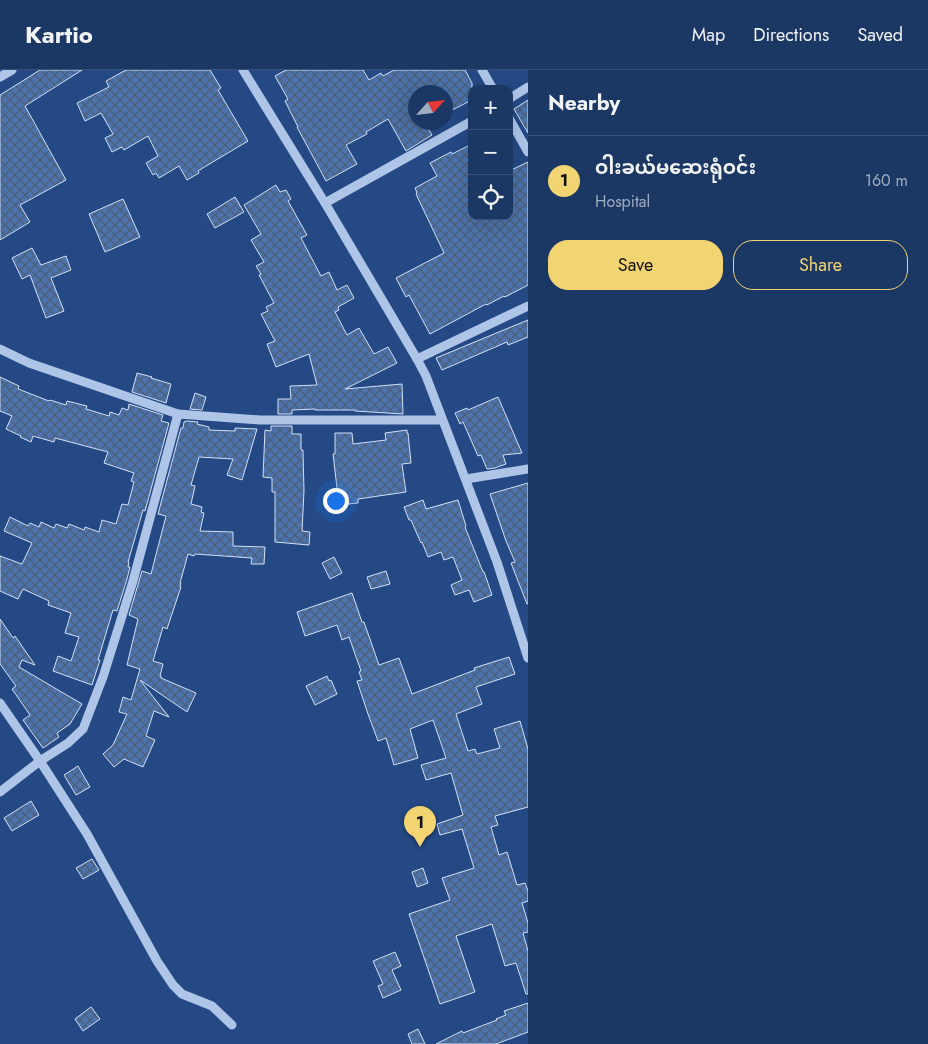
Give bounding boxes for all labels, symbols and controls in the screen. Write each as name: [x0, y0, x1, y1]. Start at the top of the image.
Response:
text: Kartio: [25, 17, 93, 52]
text: Map: [692, 22, 725, 48]
text: Directions: [753, 22, 829, 48]
text: Saved: [857, 22, 903, 48]
north arrow: [408, 85, 453, 130]
map controls: [468, 85, 513, 220]
button: +: [468, 85, 513, 130]
text: Nearby: [548, 88, 620, 118]
button: −: [468, 130, 513, 175]
text: ဝါးခယ်မဆေးရုံဝင်း: [595, 154, 756, 181]
text: 1: [560, 169, 568, 192]
text: 160 m: [865, 169, 908, 192]
button: locate: [468, 175, 513, 220]
text: Hospital: [595, 190, 650, 213]
button: Save: [548, 240, 723, 290]
button: Share: [733, 240, 908, 290]
your location: [323, 488, 349, 514]
pin: 1: [404, 806, 436, 847]

